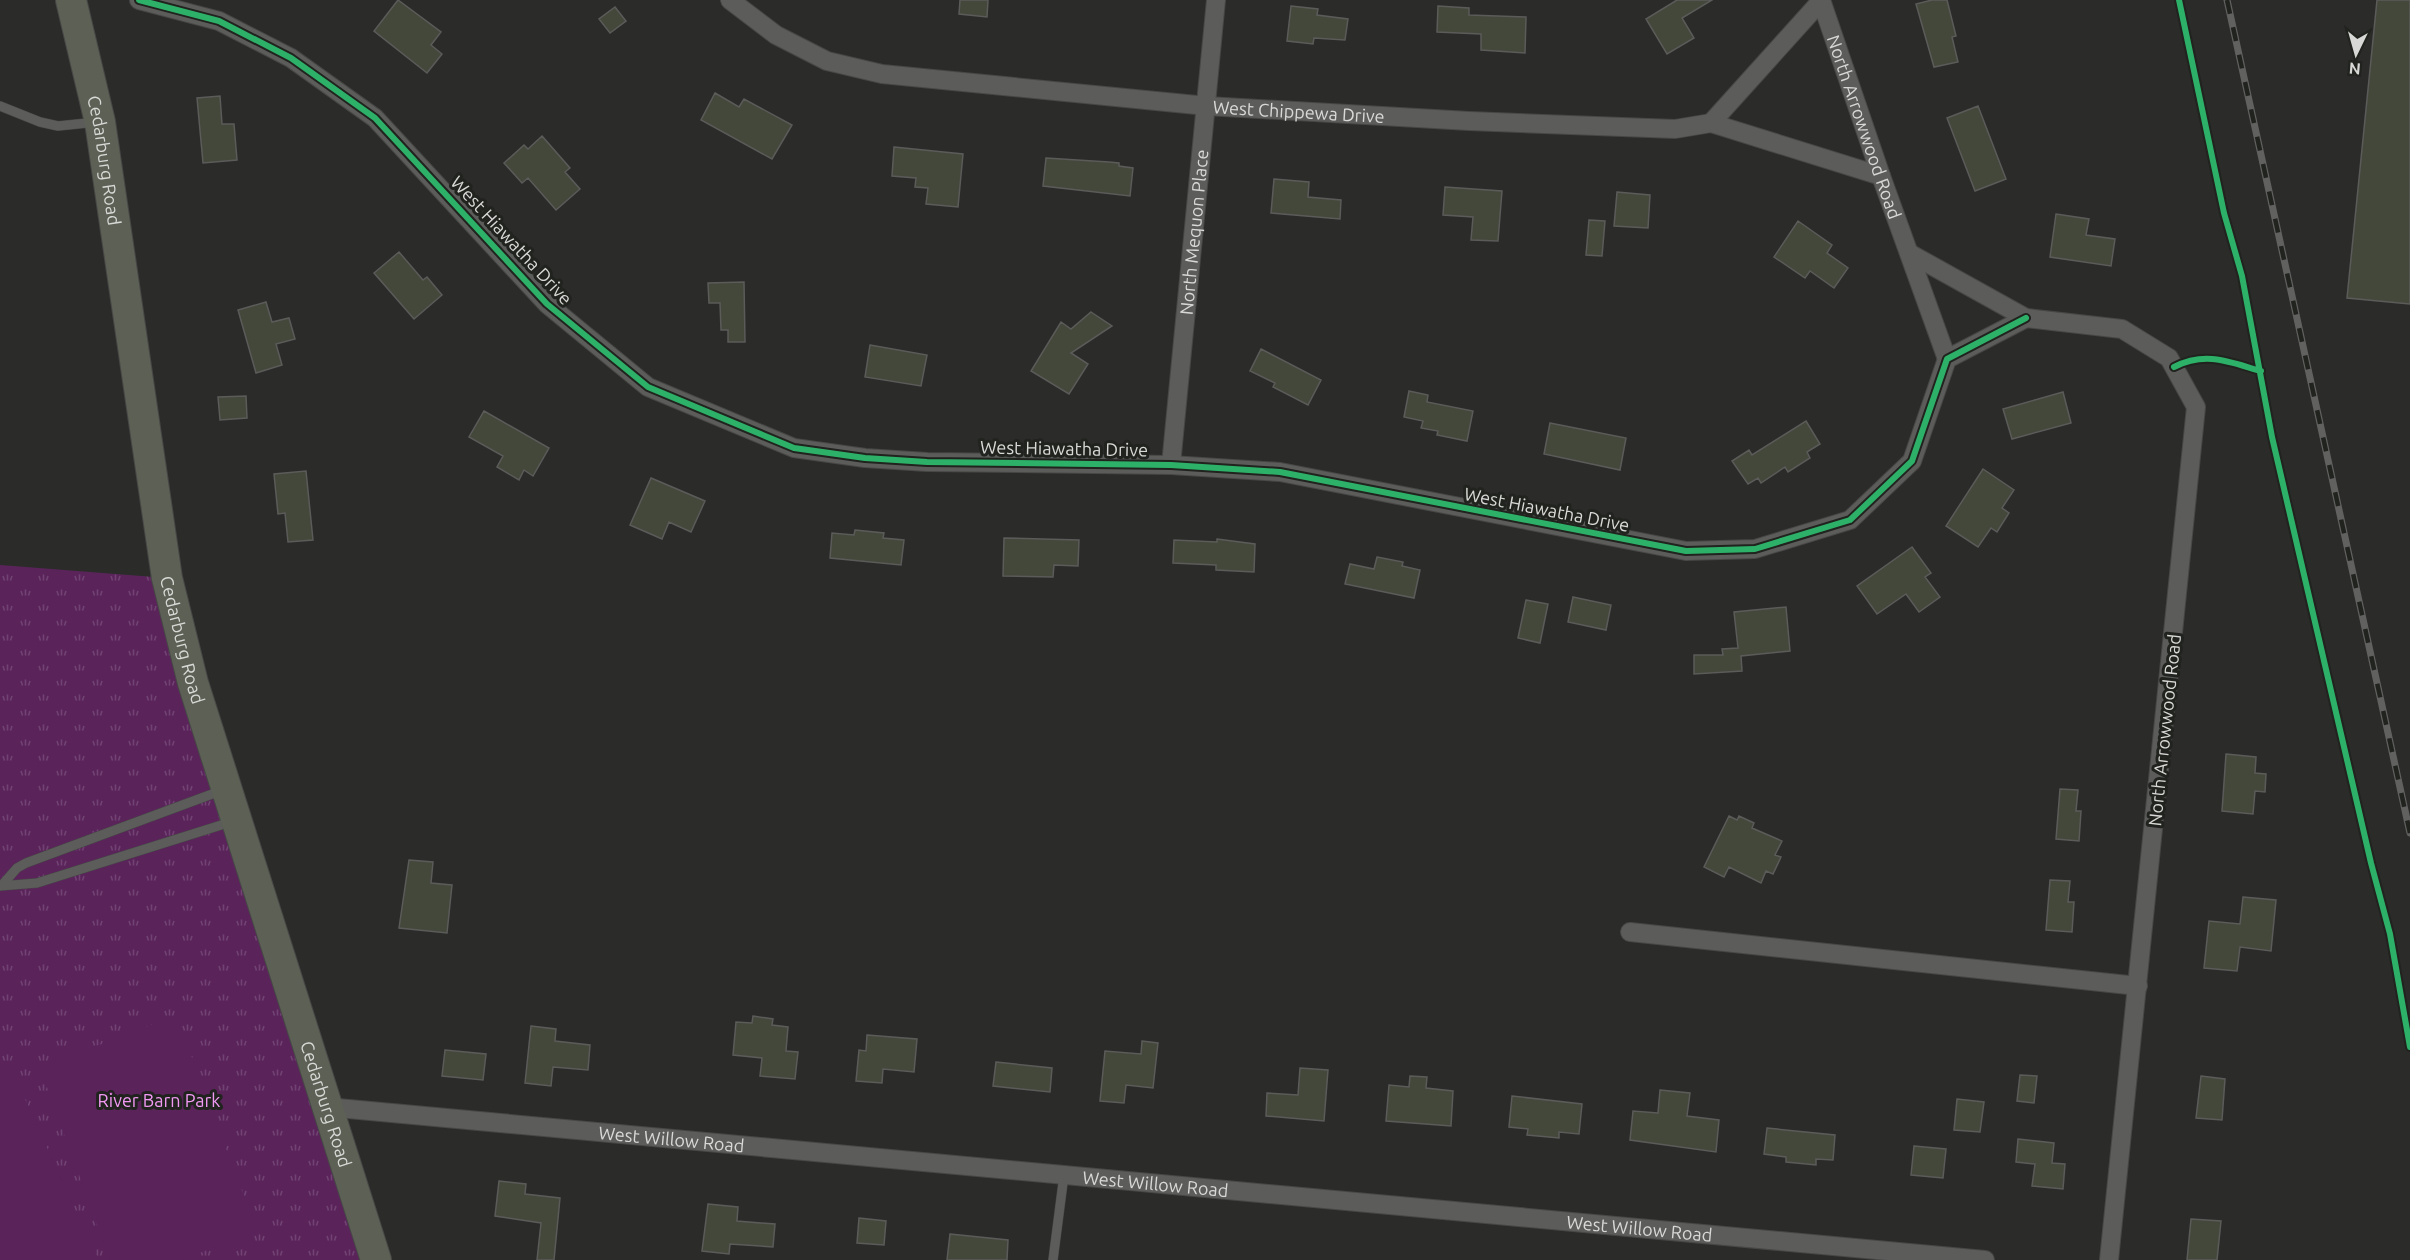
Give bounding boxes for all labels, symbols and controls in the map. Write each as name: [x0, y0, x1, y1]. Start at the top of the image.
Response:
north arrow: [2326, 24, 2386, 84]
street label: North Arrowwood Road: [1824, 32, 1906, 221]
text: N: [2348, 59, 2361, 78]
street label: Cedarburg Road: [84, 93, 125, 227]
street label: West Chippewa Drive: [1212, 96, 1385, 126]
street label: North Mequon Place: [1176, 148, 1211, 316]
street label: West Hiawatha Drive: [447, 172, 577, 308]
street label: West Hiawatha Drive: [980, 437, 1148, 459]
street label: West Hiawatha Drive: [1463, 483, 1631, 535]
street label: Cedarburg Road: [157, 574, 209, 706]
street label: North Arrowwood Road: [2144, 633, 2184, 827]
street label: Cedarburg Road: [297, 1038, 356, 1169]
park label: River Barn Park: [98, 1090, 220, 1110]
street label: West Willow Road: [598, 1122, 745, 1155]
street label: West Willow Road: [1082, 1167, 1229, 1200]
street label: West Willow Road: [1566, 1211, 1713, 1245]

